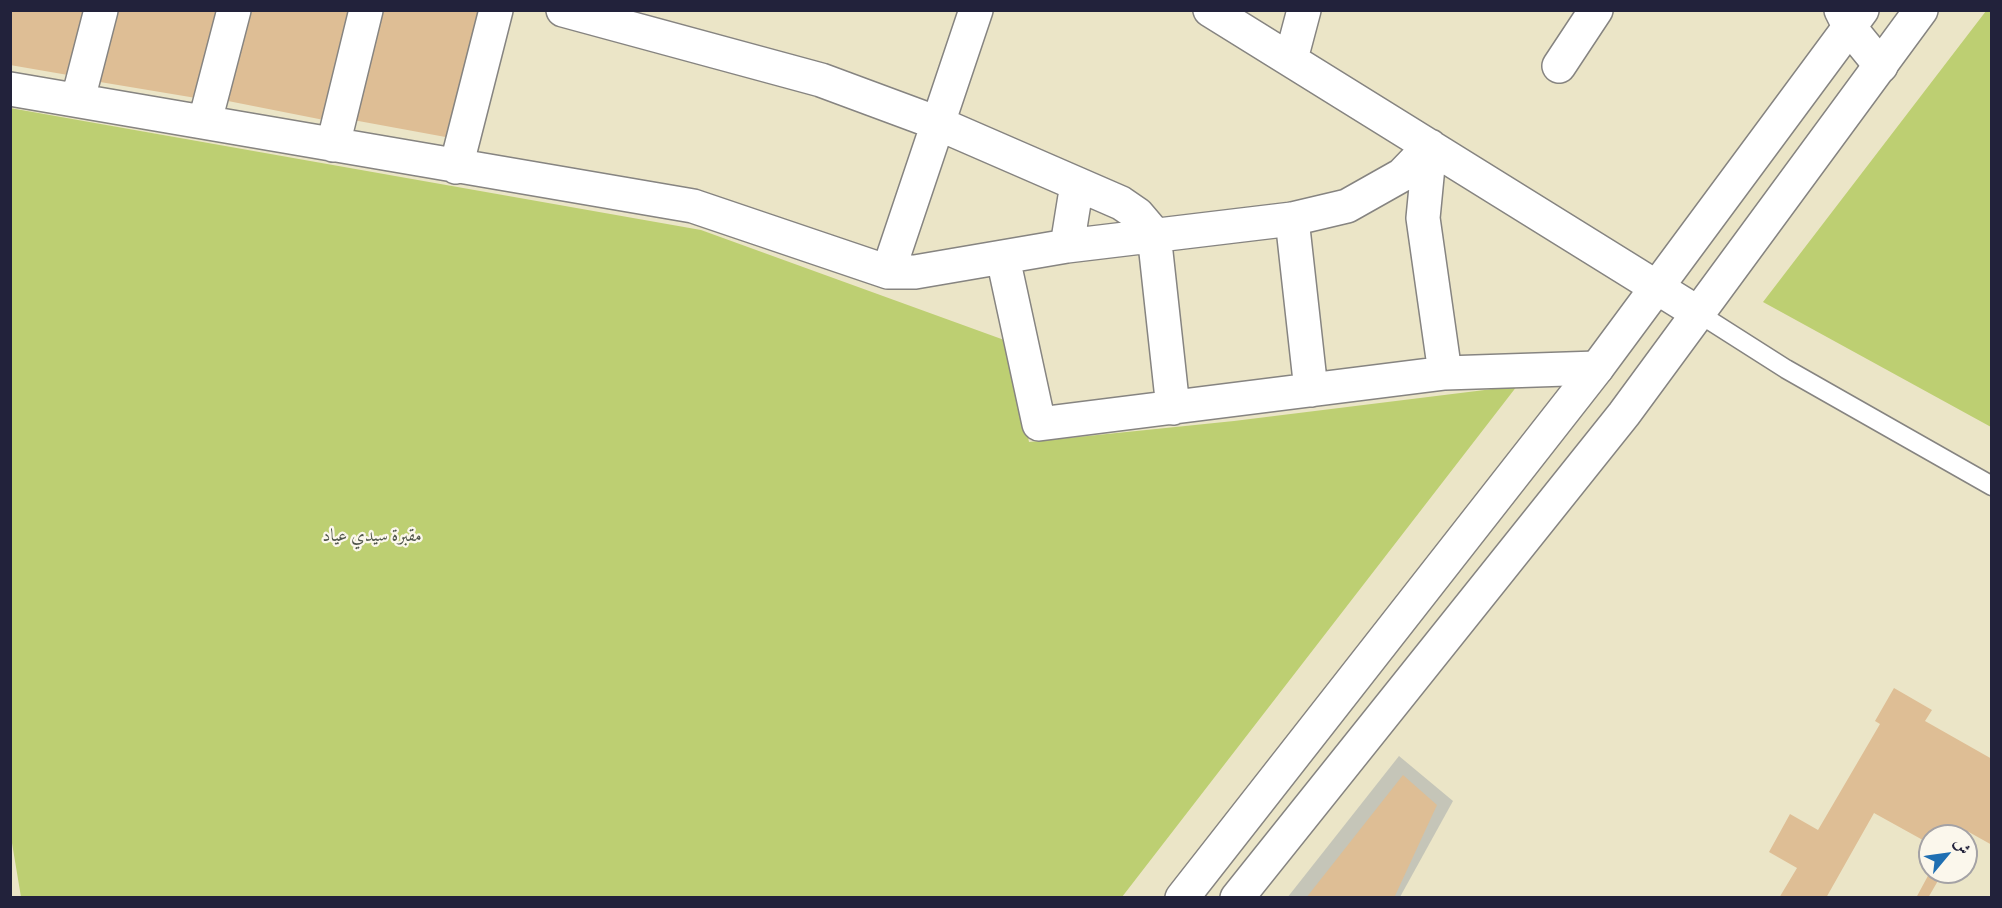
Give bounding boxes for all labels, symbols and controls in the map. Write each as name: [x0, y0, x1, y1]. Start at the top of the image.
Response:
park label: مقبرة سيدي عياد: [322, 526, 422, 548]
north arrow: [1918, 824, 1978, 884]
text: ش: [1949, 834, 1975, 859]

